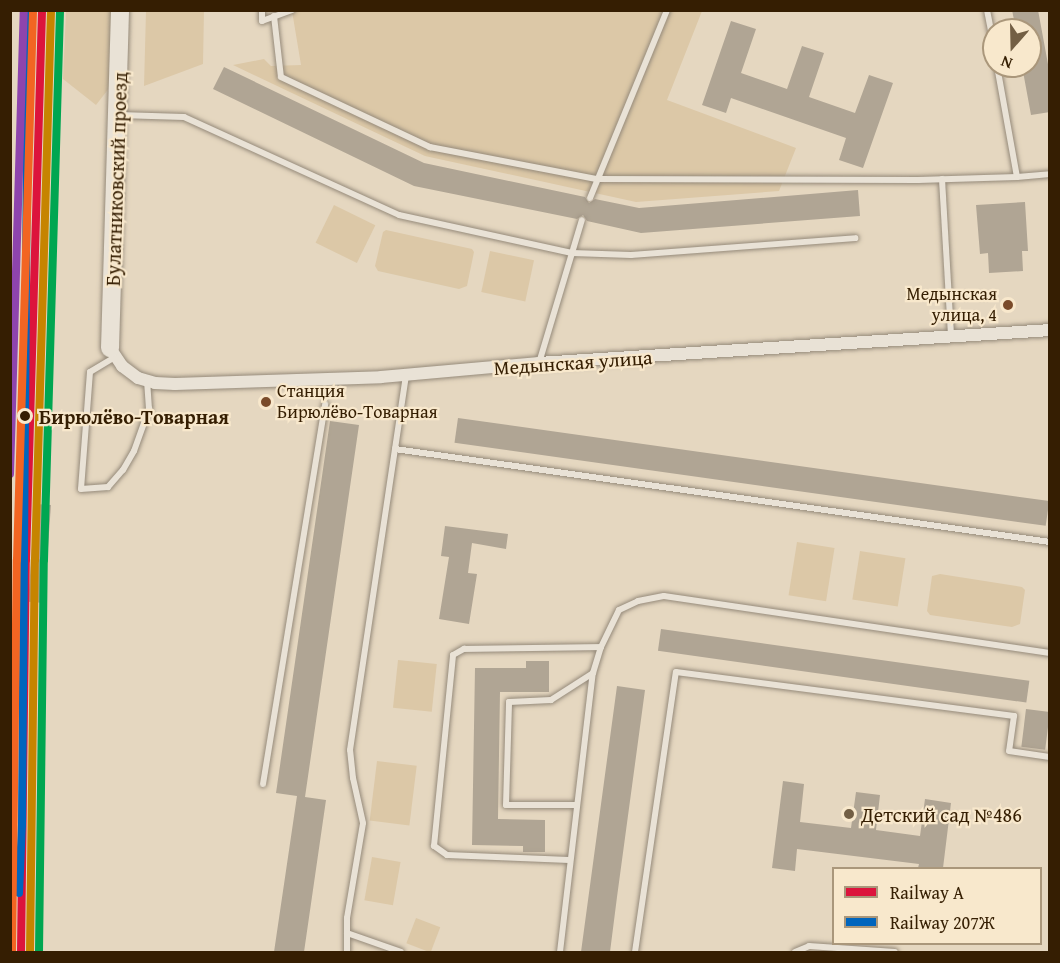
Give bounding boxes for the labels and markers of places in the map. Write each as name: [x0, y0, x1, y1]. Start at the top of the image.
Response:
place label: Медынская улица, 4: [907, 284, 997, 326]
marker: Медынская улица, 4: [1002, 299, 1014, 311]
place label: Станция Бирюлёво-Товарная: [277, 381, 438, 424]
marker: Станция Бирюлёво-Товарная: [260, 396, 272, 408]
place label: Бирюлёво-Товарная: [39, 404, 229, 428]
marker: Бирюлёво-Товарная: [16, 407, 34, 425]
place label: Детский сад №486: [861, 802, 1022, 826]
marker: Детский сад №486: [842, 807, 856, 821]

